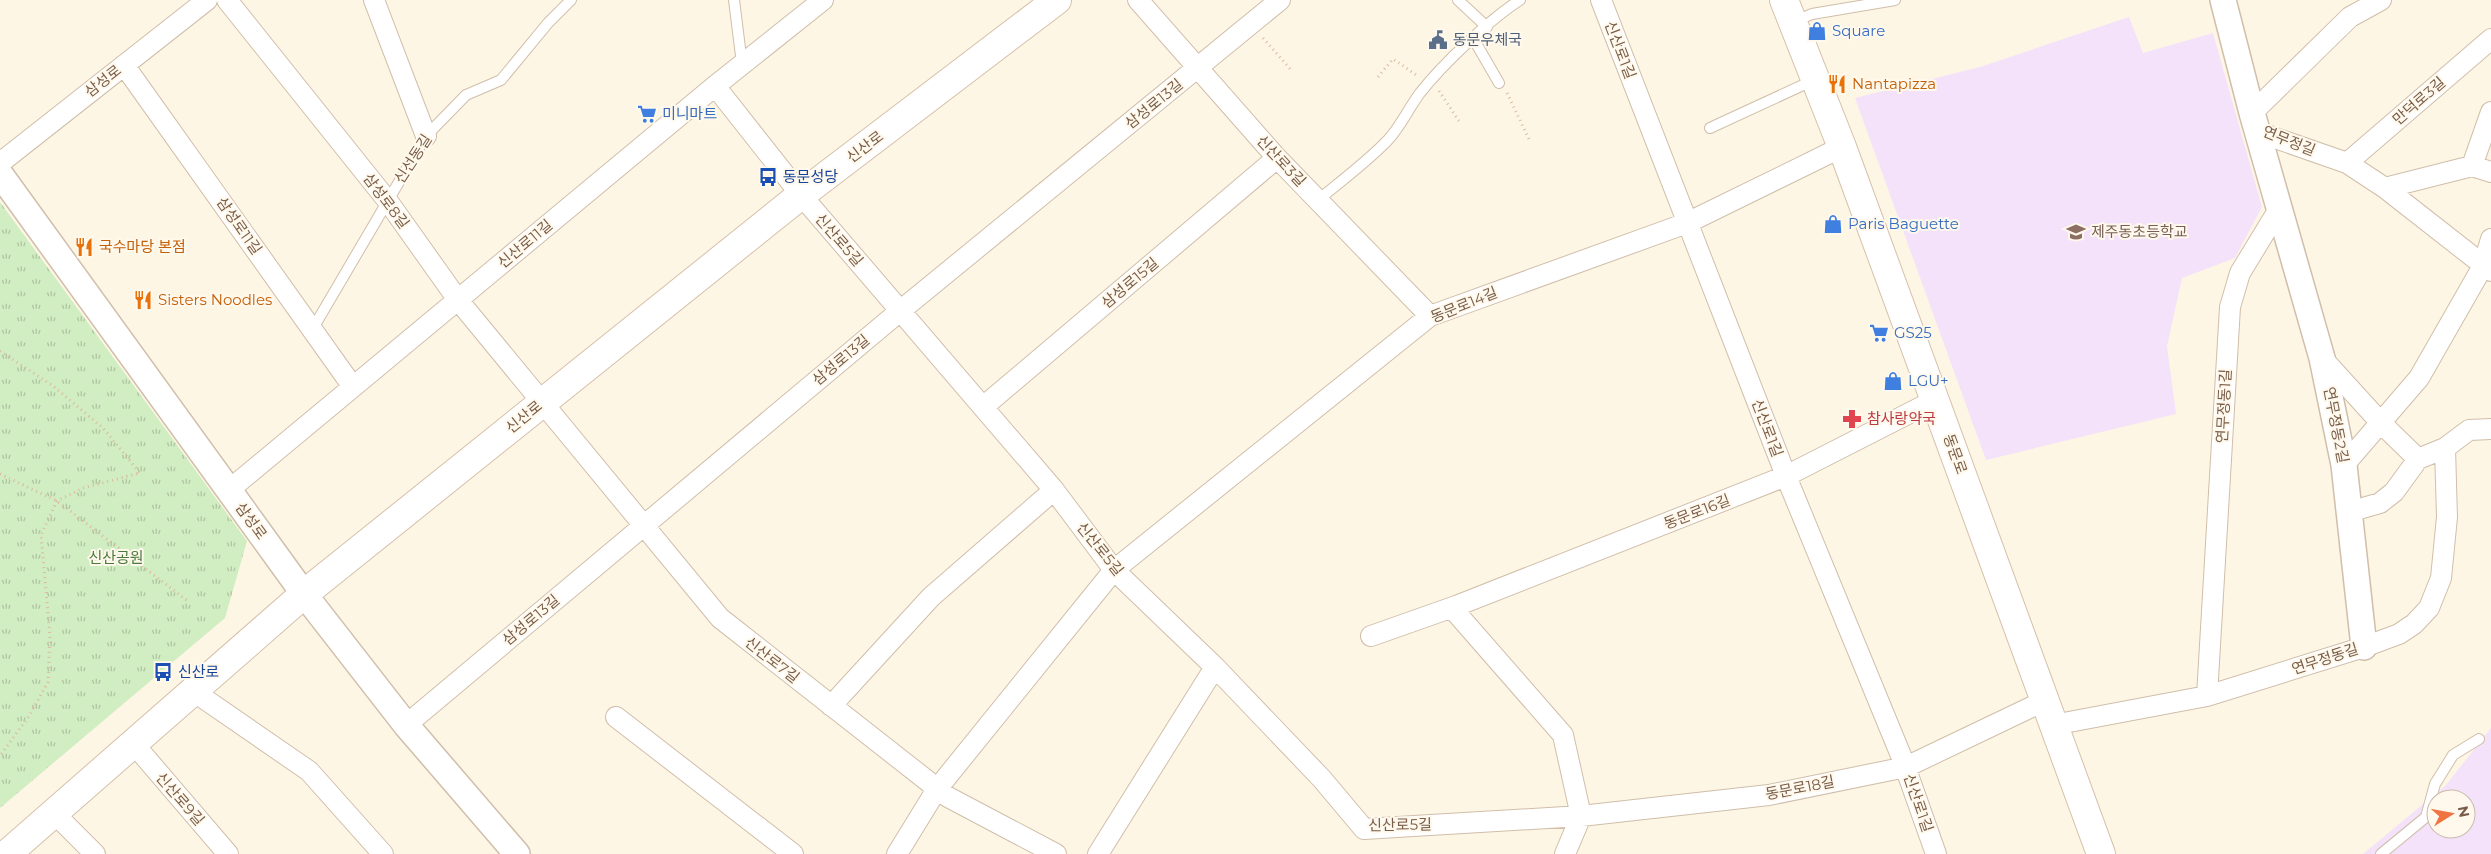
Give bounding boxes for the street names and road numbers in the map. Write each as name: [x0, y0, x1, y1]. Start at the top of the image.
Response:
street label: 신산로1길: [1601, 18, 1640, 82]
street label: 삼성로: [81, 60, 125, 101]
street label: 만덕로3길: [2388, 73, 2449, 129]
street label: 삼성로13길: [1121, 74, 1187, 133]
street label: 연무정길: [2260, 121, 2318, 160]
street label: 신산로: [842, 127, 887, 167]
street label: 신선동길: [390, 130, 436, 187]
street label: 신산로3길: [1253, 131, 1310, 190]
street label: 삼성로8길: [359, 169, 413, 232]
street label: 삼성로11길: [213, 193, 266, 258]
street label: 신산로5길: [811, 209, 867, 270]
street label: 신산로11길: [493, 215, 556, 272]
street label: 삼성로15길: [1097, 253, 1162, 312]
street label: 동문로14길: [1428, 283, 1500, 327]
street label: 삼성로13길: [808, 330, 873, 389]
street label: 연무정동1길: [2212, 368, 2235, 444]
street label: 연무정동2길: [2320, 385, 2353, 465]
street label: 신산로: [502, 396, 546, 437]
street label: 신산로1길: [1748, 396, 1787, 460]
street label: 동문로: [1939, 431, 1971, 477]
street label: 동문로16길: [1661, 490, 1733, 533]
street label: 삼성로: [232, 498, 271, 543]
street label: 신산로5길: [1073, 518, 1128, 579]
street label: 삼성로13길: [498, 590, 563, 649]
street label: 신산로7길: [741, 632, 803, 687]
street label: 연무정동길: [2289, 639, 2361, 678]
street label: 신산로9길: [152, 768, 209, 829]
street label: 동문로18길: [1764, 771, 1836, 804]
street label: 신산로1길: [1900, 771, 1937, 835]
street label: 신산로5길: [1368, 814, 1432, 835]

